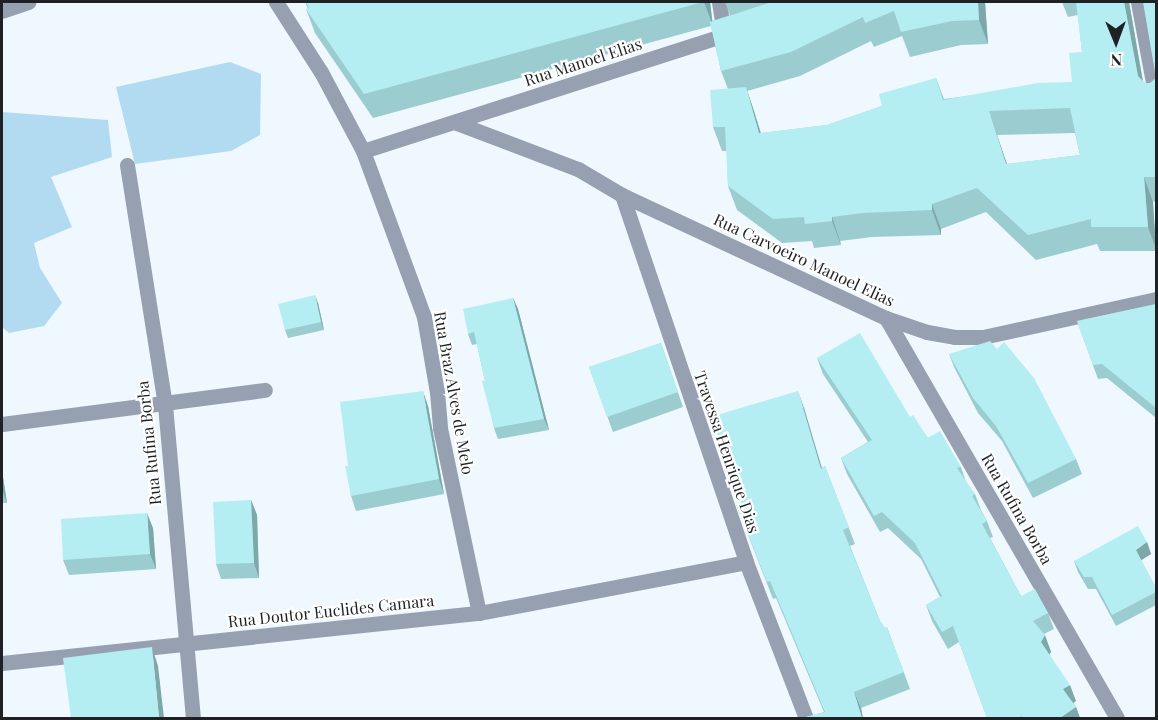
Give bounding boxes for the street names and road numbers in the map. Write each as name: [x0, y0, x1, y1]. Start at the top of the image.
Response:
street label: Rua Manoel Elias: [522, 34, 644, 90]
street label: Rua Carvoeiro Manoel Elias: [710, 210, 898, 310]
street label: Rua Braz Alves de Melo: [430, 310, 478, 476]
street label: Travessa Henrique Dias: [690, 368, 764, 536]
street label: Rua Rufina Borba: [133, 380, 165, 506]
street label: Rua Rufina Borba: [977, 450, 1057, 568]
street label: Rua Doutor Euclides Camara: [227, 591, 435, 631]

